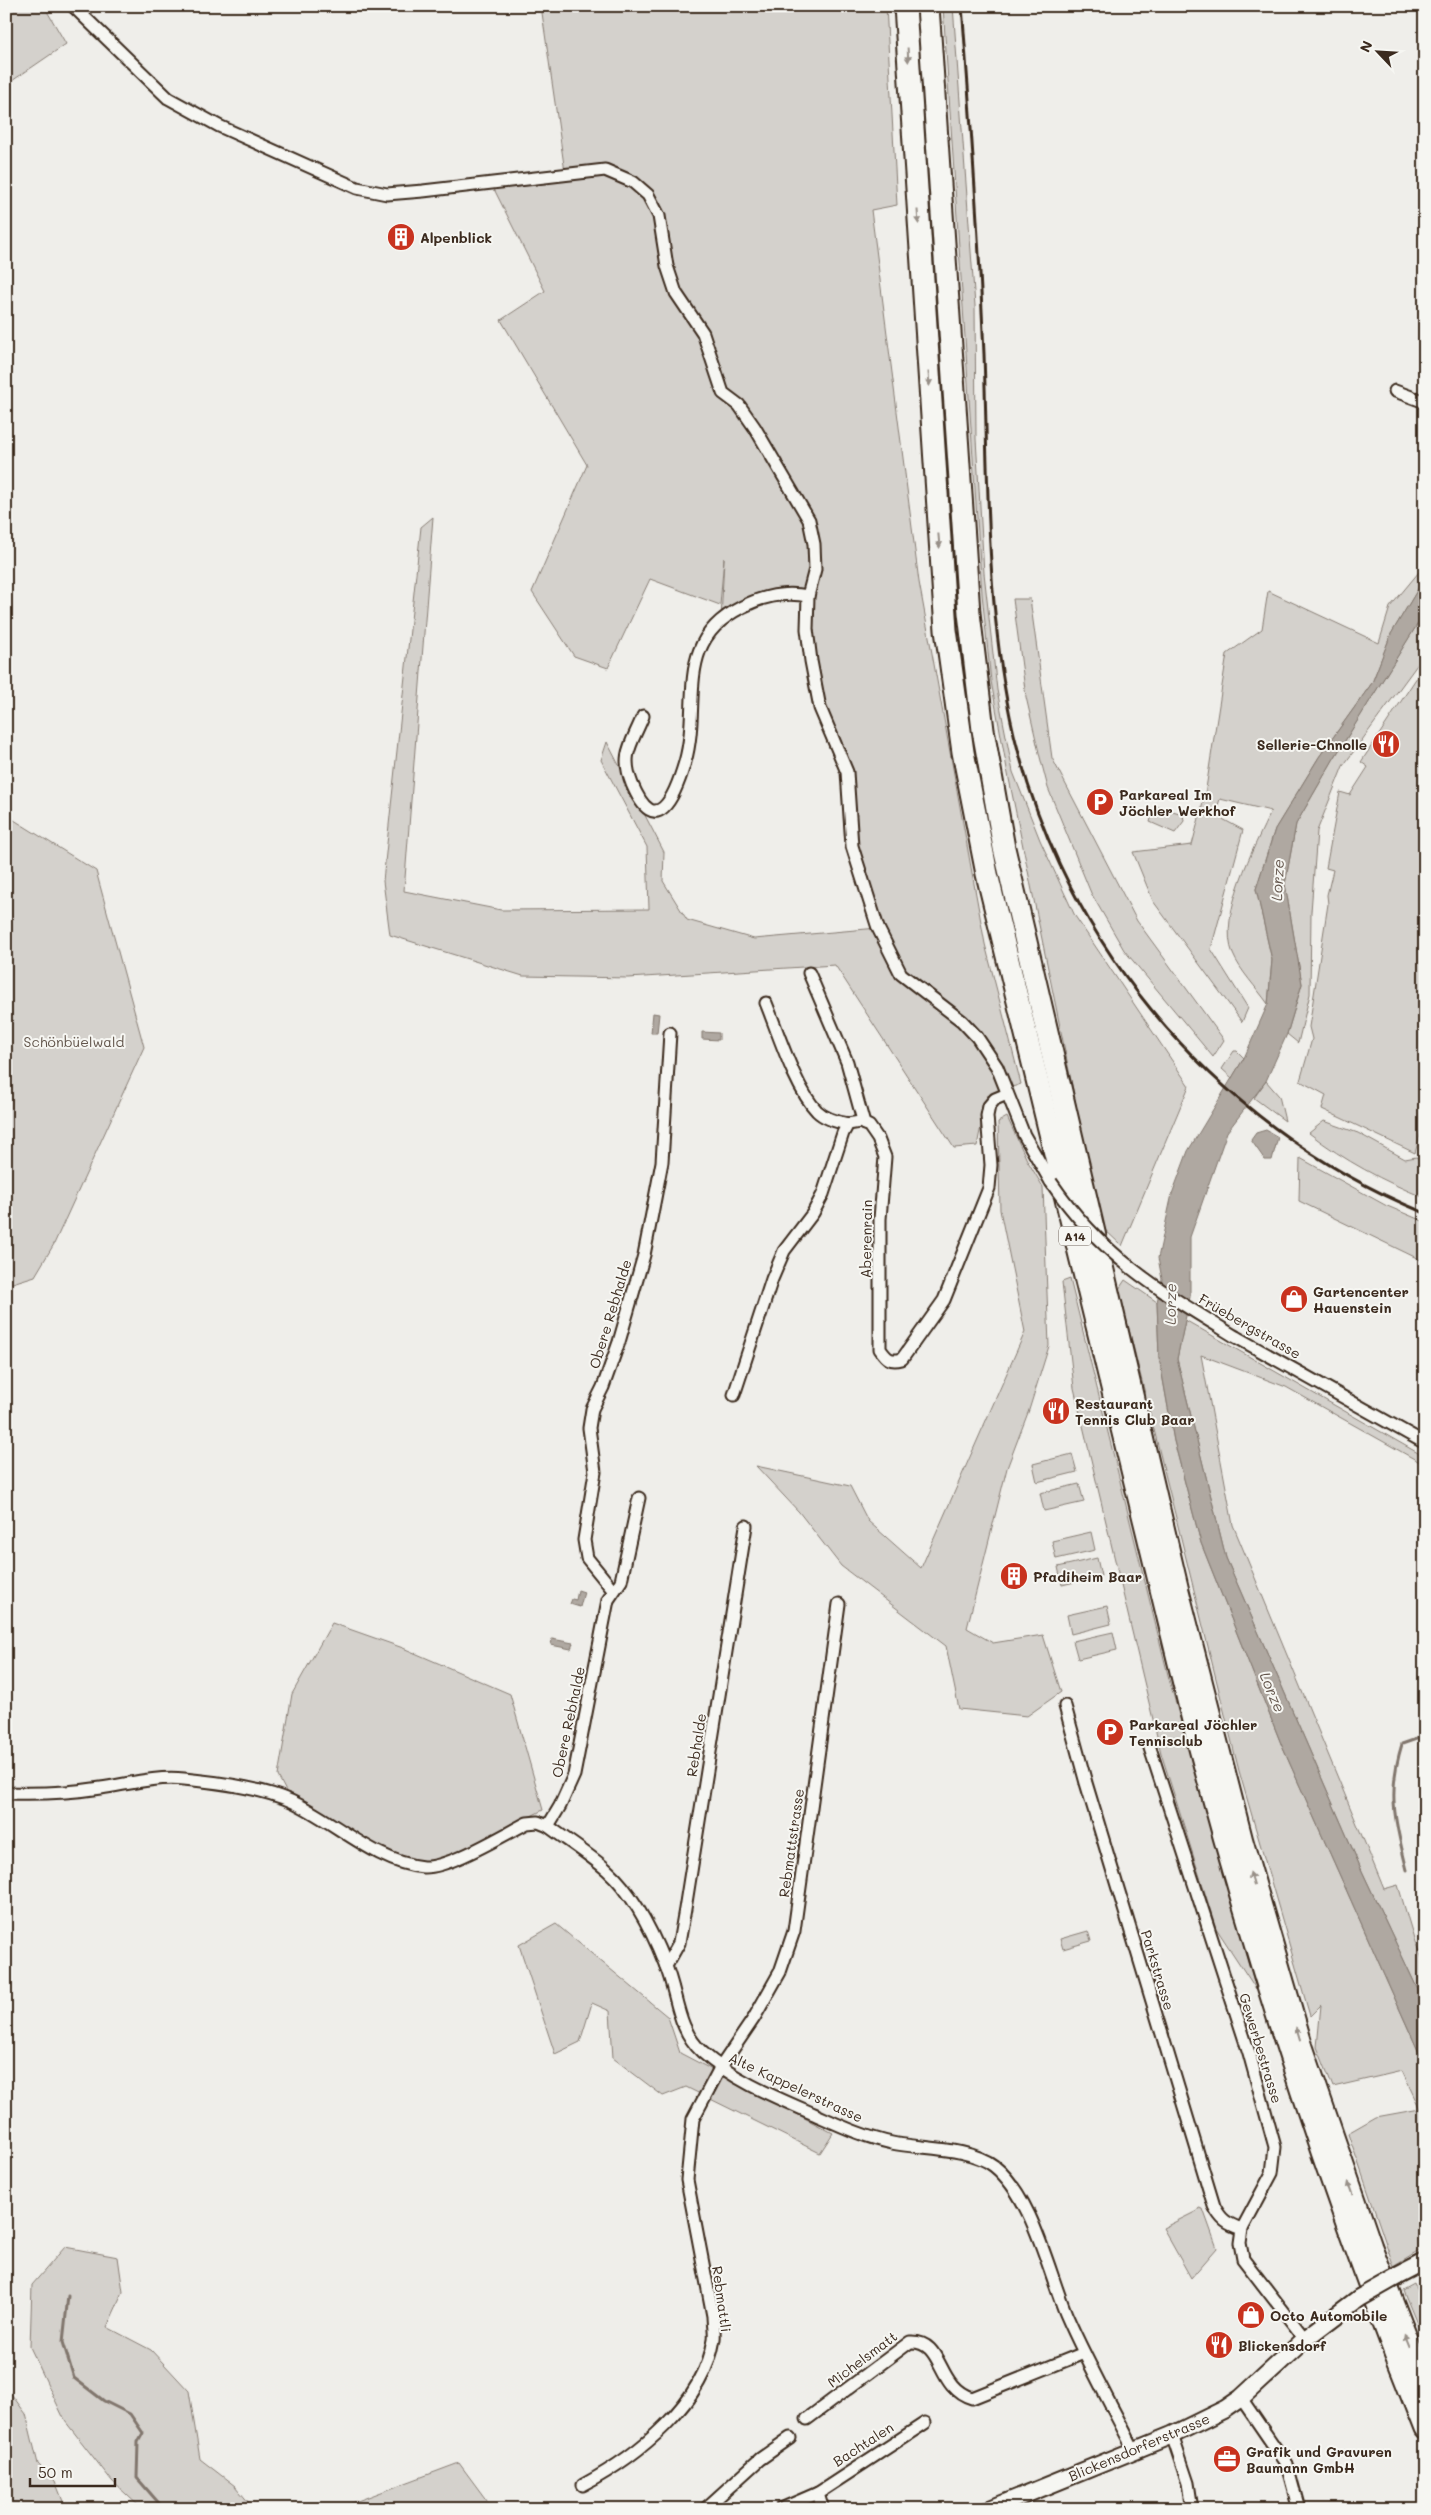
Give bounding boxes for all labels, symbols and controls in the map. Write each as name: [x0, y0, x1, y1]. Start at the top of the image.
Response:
north arrow: [1354, 28, 1404, 78]
text: N: [1355, 37, 1377, 55]
one-way arrow: [904, 47, 912, 63]
one-way arrow: [914, 209, 922, 225]
building icon: Alpenblick: [386, 222, 416, 252]
place label: Alpenblick: [420, 228, 492, 247]
one-way arrow: [925, 371, 933, 387]
one-way arrow: [935, 534, 943, 550]
restaurant icon: Sellerie-Chnolle: [1371, 729, 1401, 759]
place label: Sellerie-Chnolle: [1257, 735, 1367, 754]
place label: Parkareal Im Jöchler Werkhof: [1119, 785, 1236, 820]
parking icon: Parkareal Im Jöchler Werkhof: [1085, 787, 1115, 817]
water label: Lorze: [1266, 859, 1288, 901]
park label: Schönbüelwald: [24, 1032, 125, 1051]
street label: Aberenrain: [856, 1200, 876, 1278]
road number: A14: [1059, 1226, 1091, 1246]
street label: Obere Rebhalde: [584, 1257, 636, 1371]
place label: Gartencenter Hauenstein: [1313, 1282, 1409, 1317]
water label: Lorze: [1160, 1283, 1180, 1325]
shop icon: Gartencenter Hauenstein: [1279, 1284, 1309, 1314]
street label: Früebergstrasse: [1195, 1289, 1305, 1363]
place label: Restaurant Tennis Club Baar: [1075, 1394, 1195, 1429]
restaurant icon: Restaurant Tennis Club Baar: [1041, 1396, 1071, 1426]
building icon: Pfadiheim Baar: [999, 1561, 1029, 1591]
place label: Pfadiheim Baar: [1033, 1567, 1142, 1586]
street label: Obere Rebhalde: [547, 1665, 589, 1779]
water label: Lorze: [1256, 1669, 1290, 1715]
street label: Rebhalde: [682, 1712, 710, 1778]
place label: Parkareal Jöchler Tennisclub: [1129, 1715, 1257, 1750]
parking icon: Parkareal Jöchler Tennisclub: [1095, 1717, 1125, 1747]
street label: Rebmattstrasse: [774, 1787, 808, 1899]
one-way arrow: [1248, 1871, 1256, 1886]
street label: Parkstrasse: [1137, 1928, 1179, 2012]
street label: Gewerbestrasse: [1235, 1991, 1287, 2105]
one-way arrow: [1294, 2027, 1302, 2042]
street label: Alte Kappelerstrasse: [726, 2048, 866, 2126]
one-way arrow: [1346, 2181, 1353, 2196]
street label: Rebmattli: [708, 2265, 736, 2333]
shop icon: Octo Automobile: [1236, 2300, 1266, 2330]
place label: Octo Automobile: [1270, 2306, 1387, 2325]
street label: Michelsmatt: [823, 2327, 901, 2391]
restaurant icon: Blickensdorf: [1204, 2330, 1234, 2360]
one-way arrow: [1403, 2333, 1411, 2348]
place label: Blickensdorf: [1238, 2336, 1327, 2355]
street label: Blickensdorferstrasse: [1065, 2409, 1213, 2485]
street label: Bachtalen: [829, 2417, 897, 2471]
place label: Grafik und Gravuren Baumann GmbH: [1246, 2442, 1392, 2477]
office icon: Grafik und Gravuren Baumann GmbH: [1212, 2444, 1242, 2474]
scale bar: [30, 2455, 115, 2487]
text: 50 m: [38, 2462, 73, 2482]

